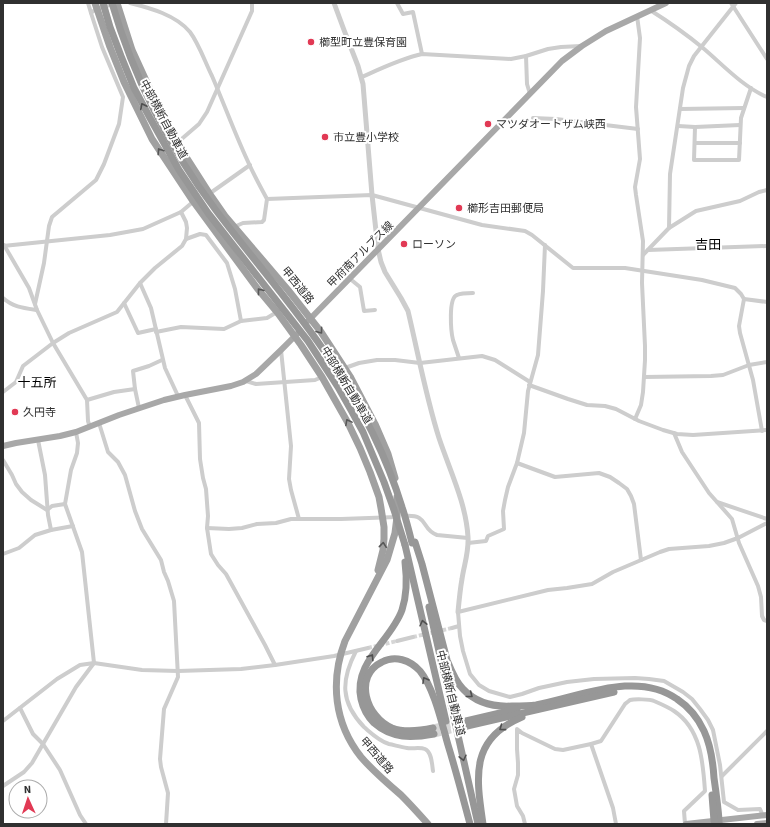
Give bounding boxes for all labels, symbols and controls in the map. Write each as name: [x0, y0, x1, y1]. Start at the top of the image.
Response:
place label: 櫛型町立豊保育園: [319, 35, 407, 50]
marker: 櫛型町立豊保育園: [306, 37, 316, 47]
street label: 中部横断自動車道: [136, 77, 191, 162]
one-way arrow: [141, 103, 148, 110]
place label: マツダオートザム峡西: [496, 117, 606, 132]
marker: マツダオートザム峡西: [483, 119, 493, 129]
place label: 市立豊小学校: [333, 130, 399, 145]
marker: 市立豊小学校: [320, 132, 330, 142]
one-way arrow: [157, 148, 165, 155]
place label: 櫛形吉田郵便局: [467, 201, 544, 216]
marker: 櫛形吉田郵便局: [454, 203, 464, 213]
street label: 甲府南アルプス線: [324, 218, 397, 291]
district label: 吉田: [695, 236, 721, 254]
place label: ローソン: [412, 237, 456, 252]
marker: ローソン: [399, 239, 409, 249]
street label: 甲西道路: [278, 263, 317, 307]
one-way arrow: [258, 289, 265, 296]
one-way arrow: [315, 326, 322, 333]
street label: 中部横断自動車道: [317, 344, 376, 427]
district label: 十五所: [17, 374, 57, 392]
place label: 久円寺: [23, 405, 56, 420]
marker: 久円寺: [10, 407, 20, 417]
one-way arrow: [345, 419, 352, 427]
one-way arrow: [378, 542, 387, 549]
one-way arrow: [420, 620, 428, 626]
street label: 中部横断自動車道: [433, 649, 468, 738]
one-way arrow: [367, 654, 374, 661]
one-way arrow: [423, 677, 430, 684]
one-way arrow: [466, 690, 473, 697]
one-way arrow: [499, 723, 506, 731]
street label: 甲西道路: [357, 734, 397, 777]
one-way arrow: [459, 755, 467, 761]
north arrow: [8, 779, 48, 819]
text: N: [23, 782, 32, 797]

